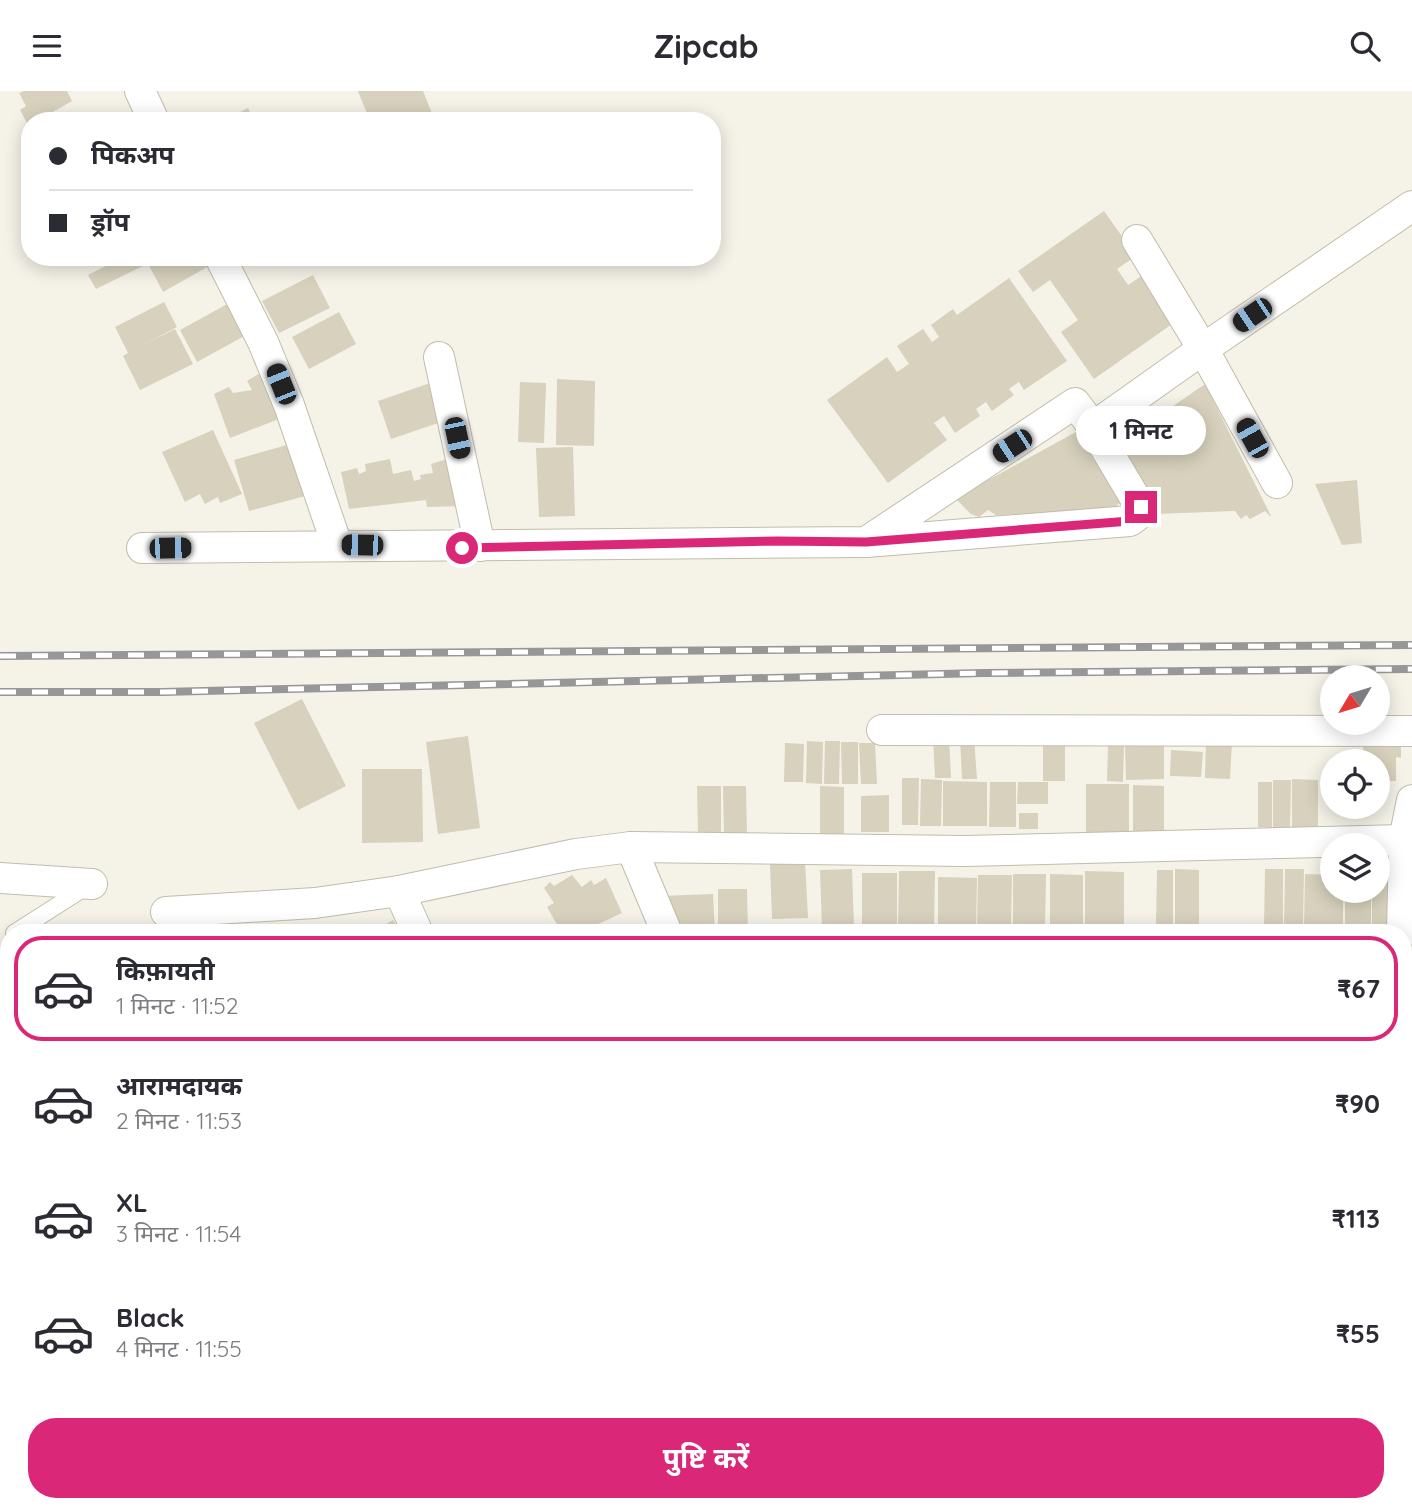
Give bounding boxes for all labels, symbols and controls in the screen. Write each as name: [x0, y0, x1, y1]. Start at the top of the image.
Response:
text: Zipcab: [653, 26, 759, 66]
icon: menu: [28, 27, 66, 65]
icon: search: [1346, 27, 1384, 65]
text: पिकअप: [91, 138, 174, 171]
text: ड्रॉप: [91, 205, 129, 238]
car: [1229, 295, 1276, 335]
car: [264, 361, 299, 407]
callout: 1 मिनट: [1076, 405, 1206, 455]
car: [443, 415, 472, 461]
car: [1233, 415, 1272, 461]
text: 1 मिनट: [1109, 416, 1173, 445]
car: [989, 426, 1036, 466]
route end: [1125, 491, 1157, 523]
route start: [446, 532, 478, 564]
car: [341, 534, 384, 556]
car: [149, 537, 192, 559]
north arrow: [1320, 665, 1390, 735]
map controls: [1320, 665, 1390, 903]
button: locate: [1320, 749, 1390, 819]
button: layers: [1320, 833, 1390, 903]
text: किफ़ायती: [116, 954, 215, 987]
icon: car: [32, 957, 95, 1020]
text: ₹67: [1337, 972, 1380, 1005]
text: 1 मिनट · 11:52: [116, 991, 239, 1020]
text: आरामदायक: [116, 1069, 242, 1102]
icon: car: [32, 1072, 95, 1135]
text: ₹90: [1335, 1087, 1380, 1120]
text: 2 मिनट · 11:53: [116, 1106, 242, 1135]
text: XL: [116, 1186, 148, 1219]
icon: car: [32, 1187, 95, 1250]
text: ₹113: [1331, 1202, 1380, 1235]
text: 3 मिनट · 11:54: [116, 1219, 241, 1248]
text: Black: [116, 1301, 185, 1334]
icon: car: [32, 1302, 95, 1365]
text: ₹55: [1336, 1317, 1380, 1350]
text: 4 मिनट · 11:55: [116, 1334, 242, 1363]
button: पुष्टि करें: [28, 1418, 1384, 1498]

